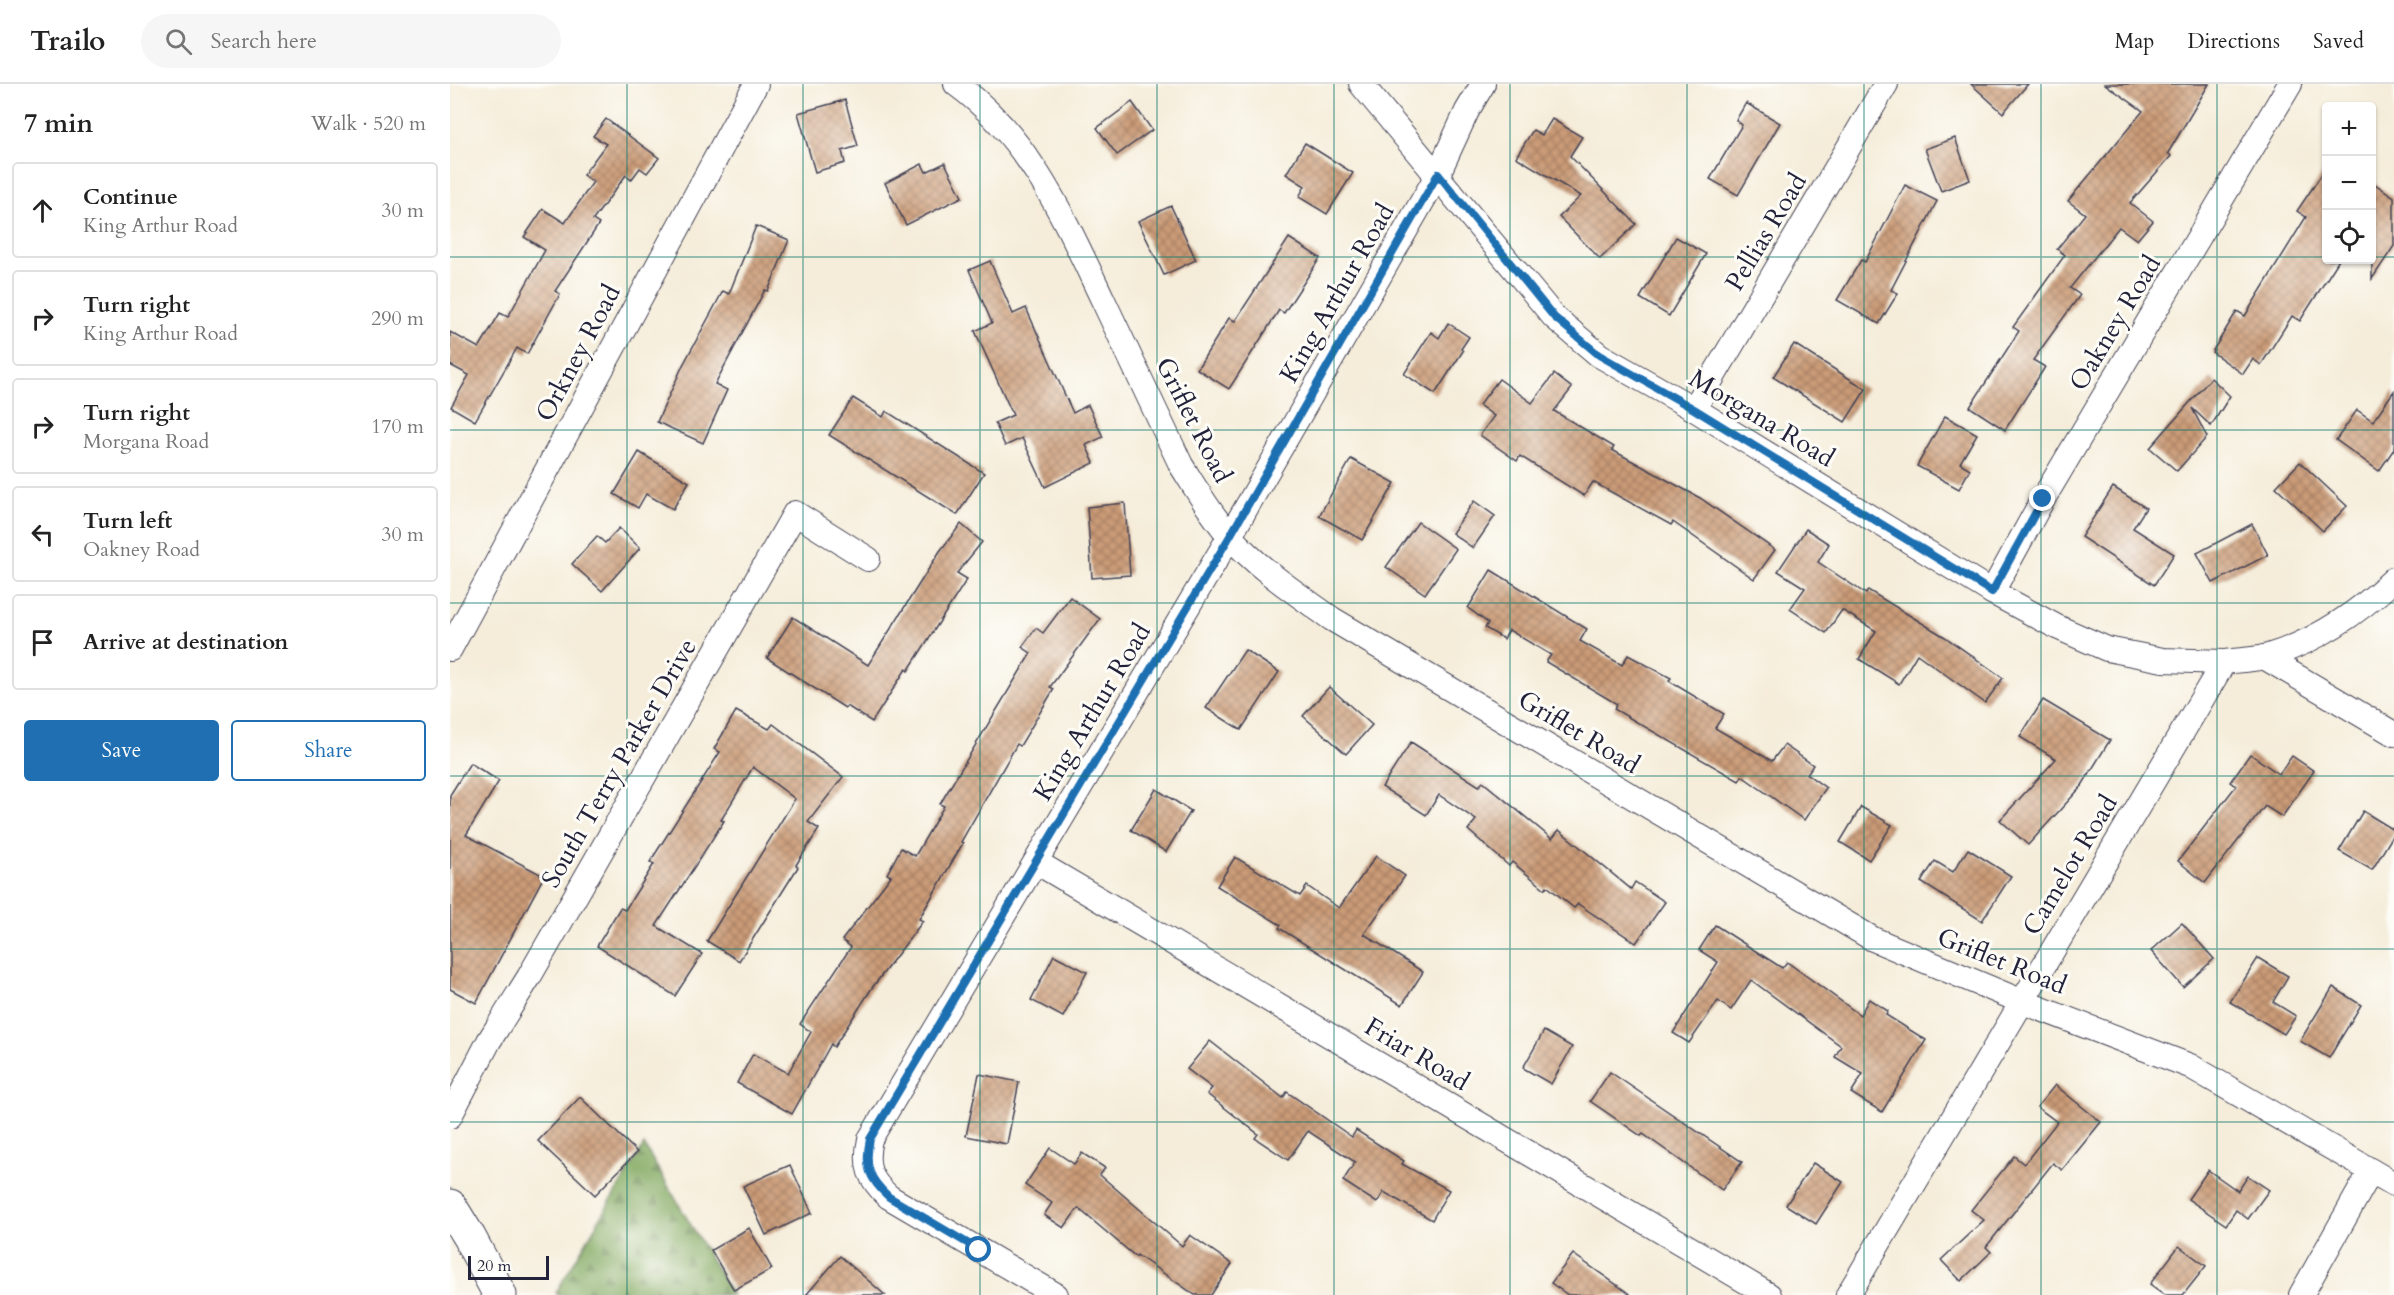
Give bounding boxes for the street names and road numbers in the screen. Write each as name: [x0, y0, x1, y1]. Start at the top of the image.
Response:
street label: Pellias Road: [1717, 166, 1815, 297]
street label: King Arthur Road: [1272, 197, 1403, 389]
street label: Oakney Road: [2061, 249, 2169, 397]
street label: Orkney Road: [527, 278, 629, 428]
street label: Griflet Road: [1147, 351, 1241, 489]
street label: Morgana Road: [1683, 361, 1841, 475]
street label: King Arthur Road: [1025, 617, 1159, 807]
street label: South Terry Parker Drive: [533, 632, 705, 894]
street label: Griflet Road: [1512, 682, 1647, 782]
street label: Camelot Road: [2014, 788, 2126, 942]
street label: Griflet Road: [1932, 919, 2072, 1003]
street label: Friar Road: [1358, 1009, 1476, 1099]

